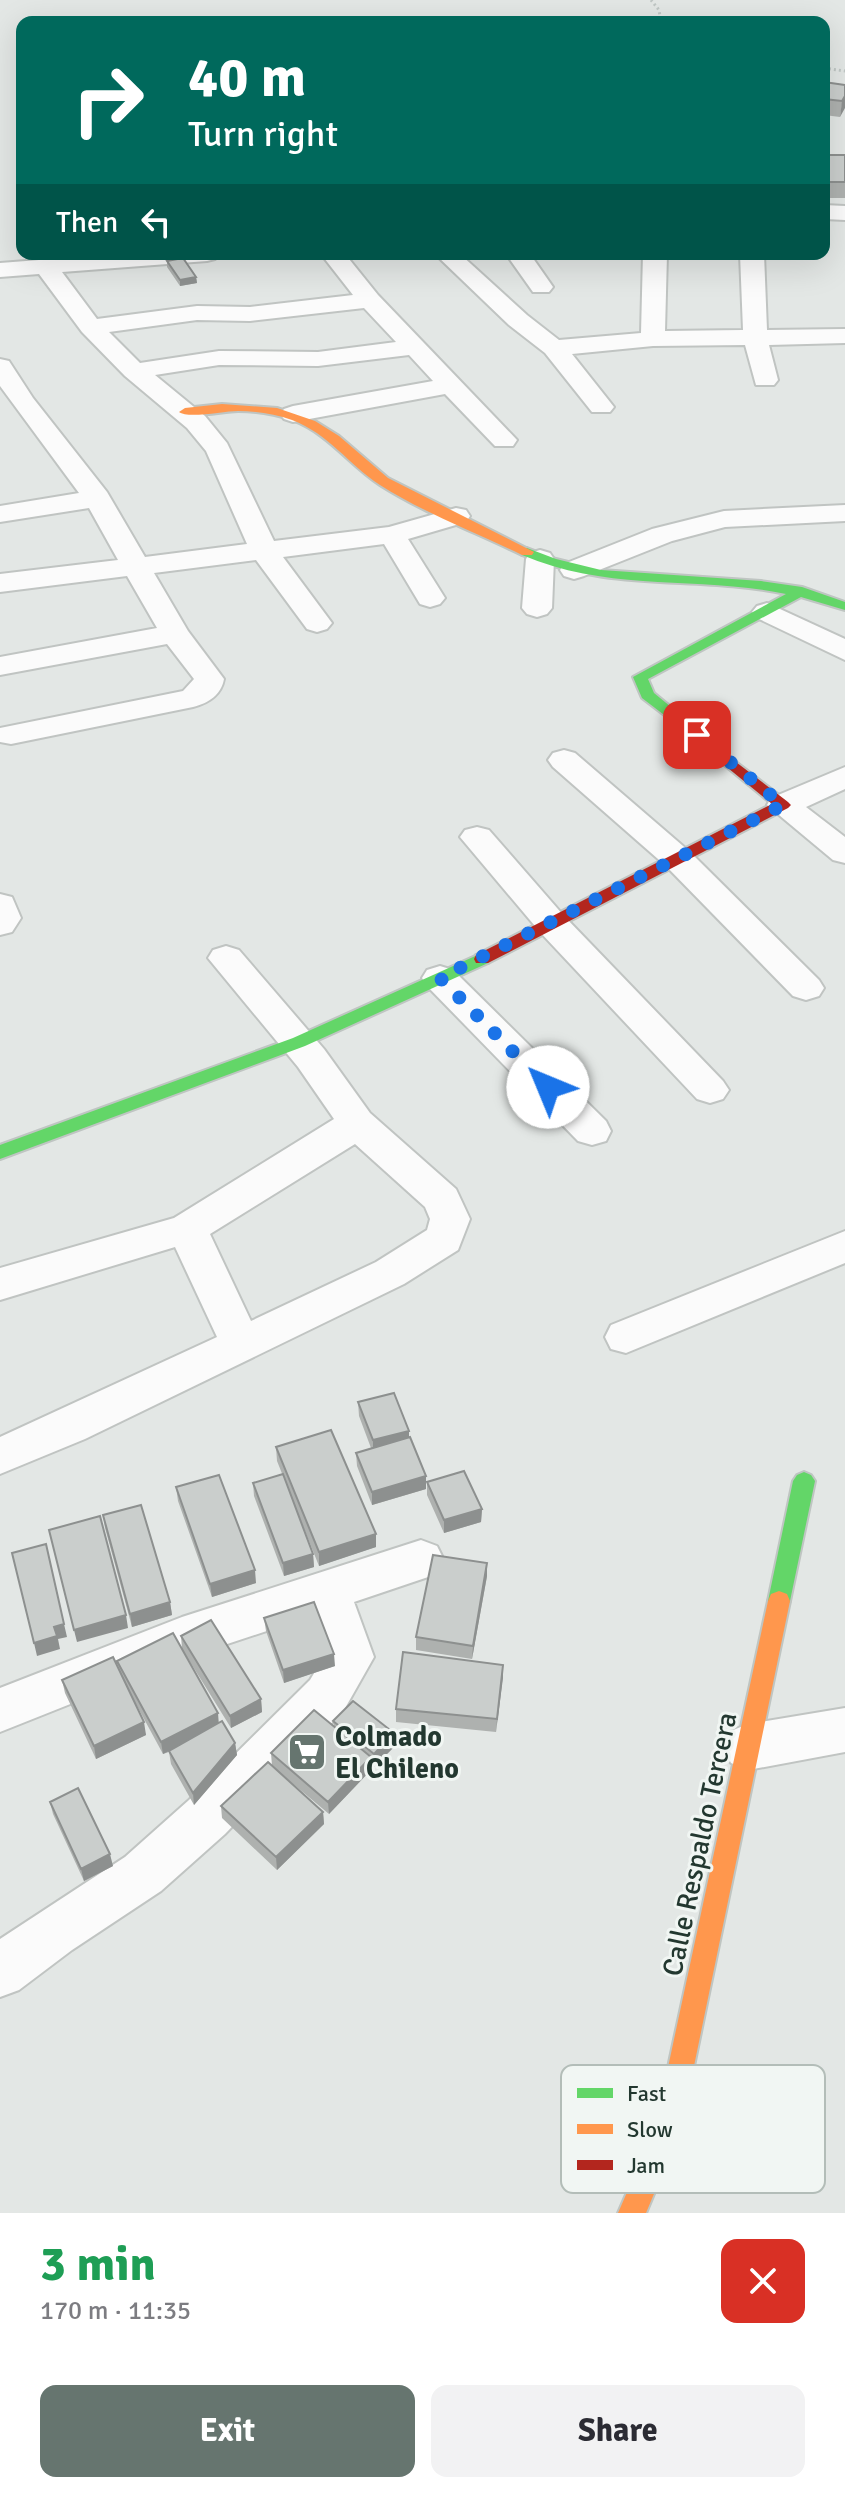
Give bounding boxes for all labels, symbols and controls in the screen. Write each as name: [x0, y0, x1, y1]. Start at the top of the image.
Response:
text: 40 m: [188, 43, 306, 112]
icon: right: [56, 48, 160, 152]
text: Turn right: [188, 112, 338, 157]
icon: left: [134, 200, 178, 244]
text: Then: [56, 204, 118, 241]
pin: [663, 701, 731, 769]
icon: arrive: [675, 713, 719, 757]
position arrow: [506, 1045, 590, 1129]
street label: Calle Respaldo Tercera: [655, 1709, 745, 1979]
place label: Colmado El Chileno: [335, 1720, 459, 1786]
supermarket icon: Colmado El Chileno: [286, 1731, 328, 1773]
legend: [561, 2065, 825, 2193]
text: Fast: [627, 2080, 667, 2107]
text: Slow: [627, 2116, 673, 2143]
text: Jam: [627, 2152, 665, 2179]
text: 3 min: [40, 2235, 156, 2294]
button: close: [721, 2239, 805, 2323]
text: 170 m · 11:35: [40, 2295, 191, 2327]
button: Exit: [40, 2385, 415, 2477]
button: Share: [431, 2385, 805, 2477]

